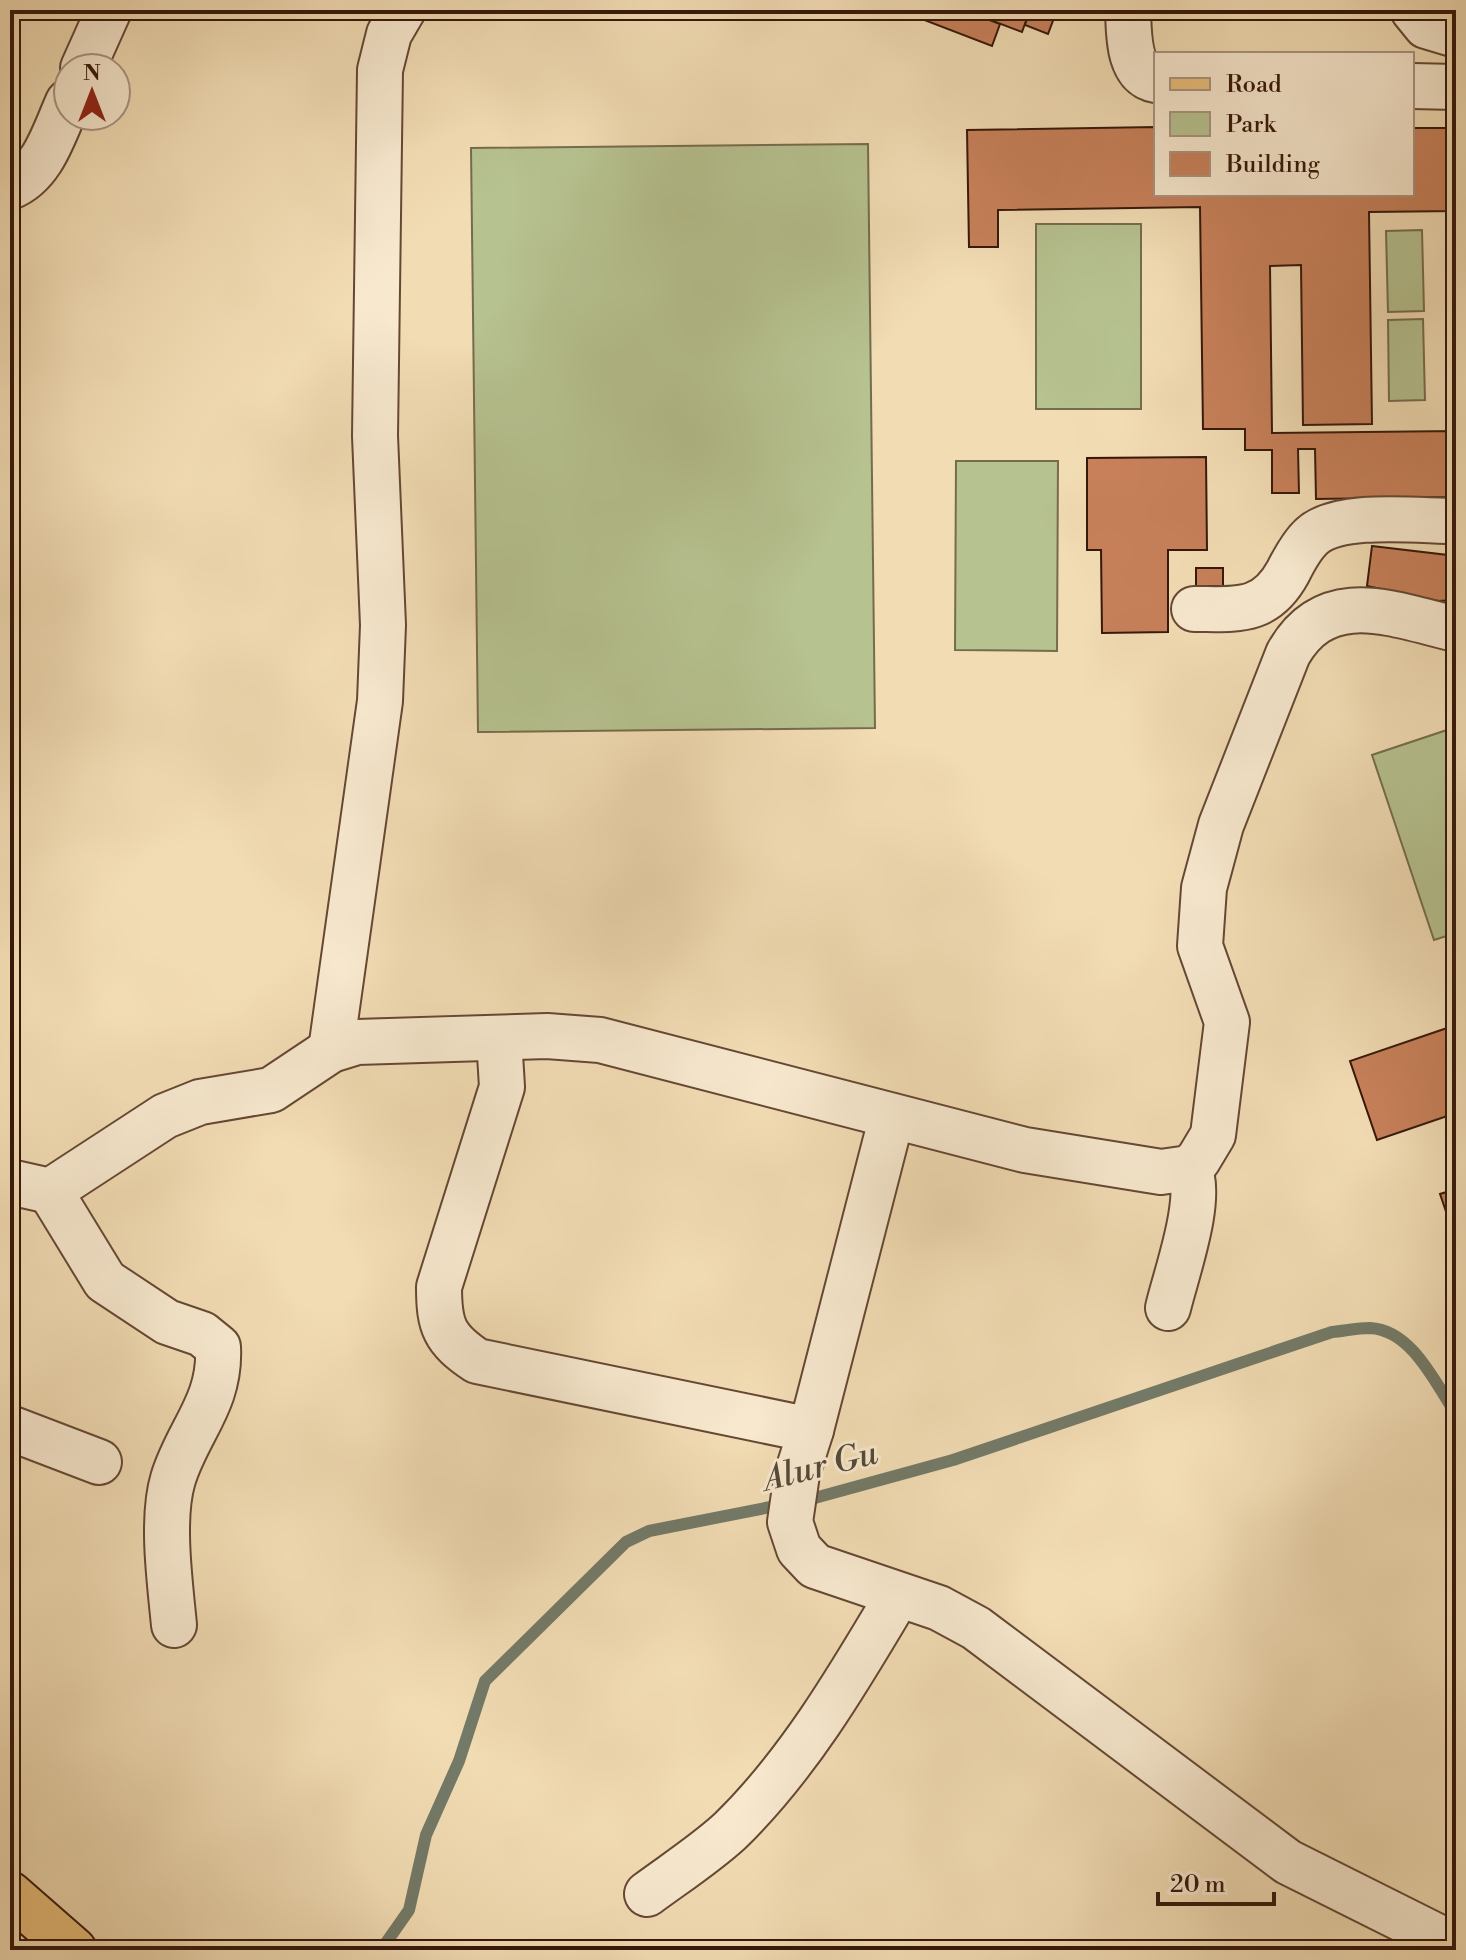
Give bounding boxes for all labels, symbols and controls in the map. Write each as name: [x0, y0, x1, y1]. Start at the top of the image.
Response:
north arrow: [52, 52, 132, 132]
legend: [1154, 52, 1414, 196]
text: N: [83, 60, 101, 87]
text: Road: [1226, 70, 1282, 100]
text: Park: [1226, 110, 1277, 140]
text: Building: [1225, 150, 1320, 180]
water label: Alur Gu: [755, 1432, 883, 1502]
scale bar: [1158, 1856, 1274, 1906]
text: 20 m: [1170, 1870, 1226, 1900]

